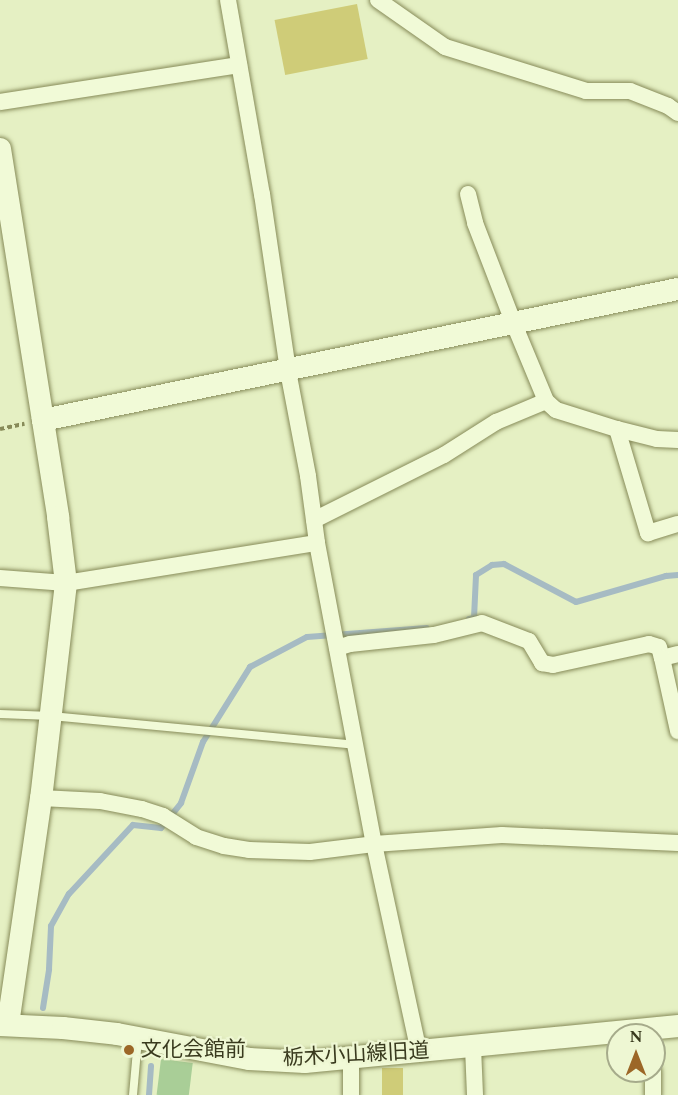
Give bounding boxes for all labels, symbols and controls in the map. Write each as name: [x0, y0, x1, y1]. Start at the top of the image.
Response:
north arrow: [606, 1023, 666, 1083]
text: N: [629, 1025, 643, 1049]
place label: 文化会館前: [141, 1037, 246, 1063]
street label: 栃木小山線旧道: [282, 1039, 430, 1071]
marker: 文化会館前: [122, 1043, 136, 1057]

